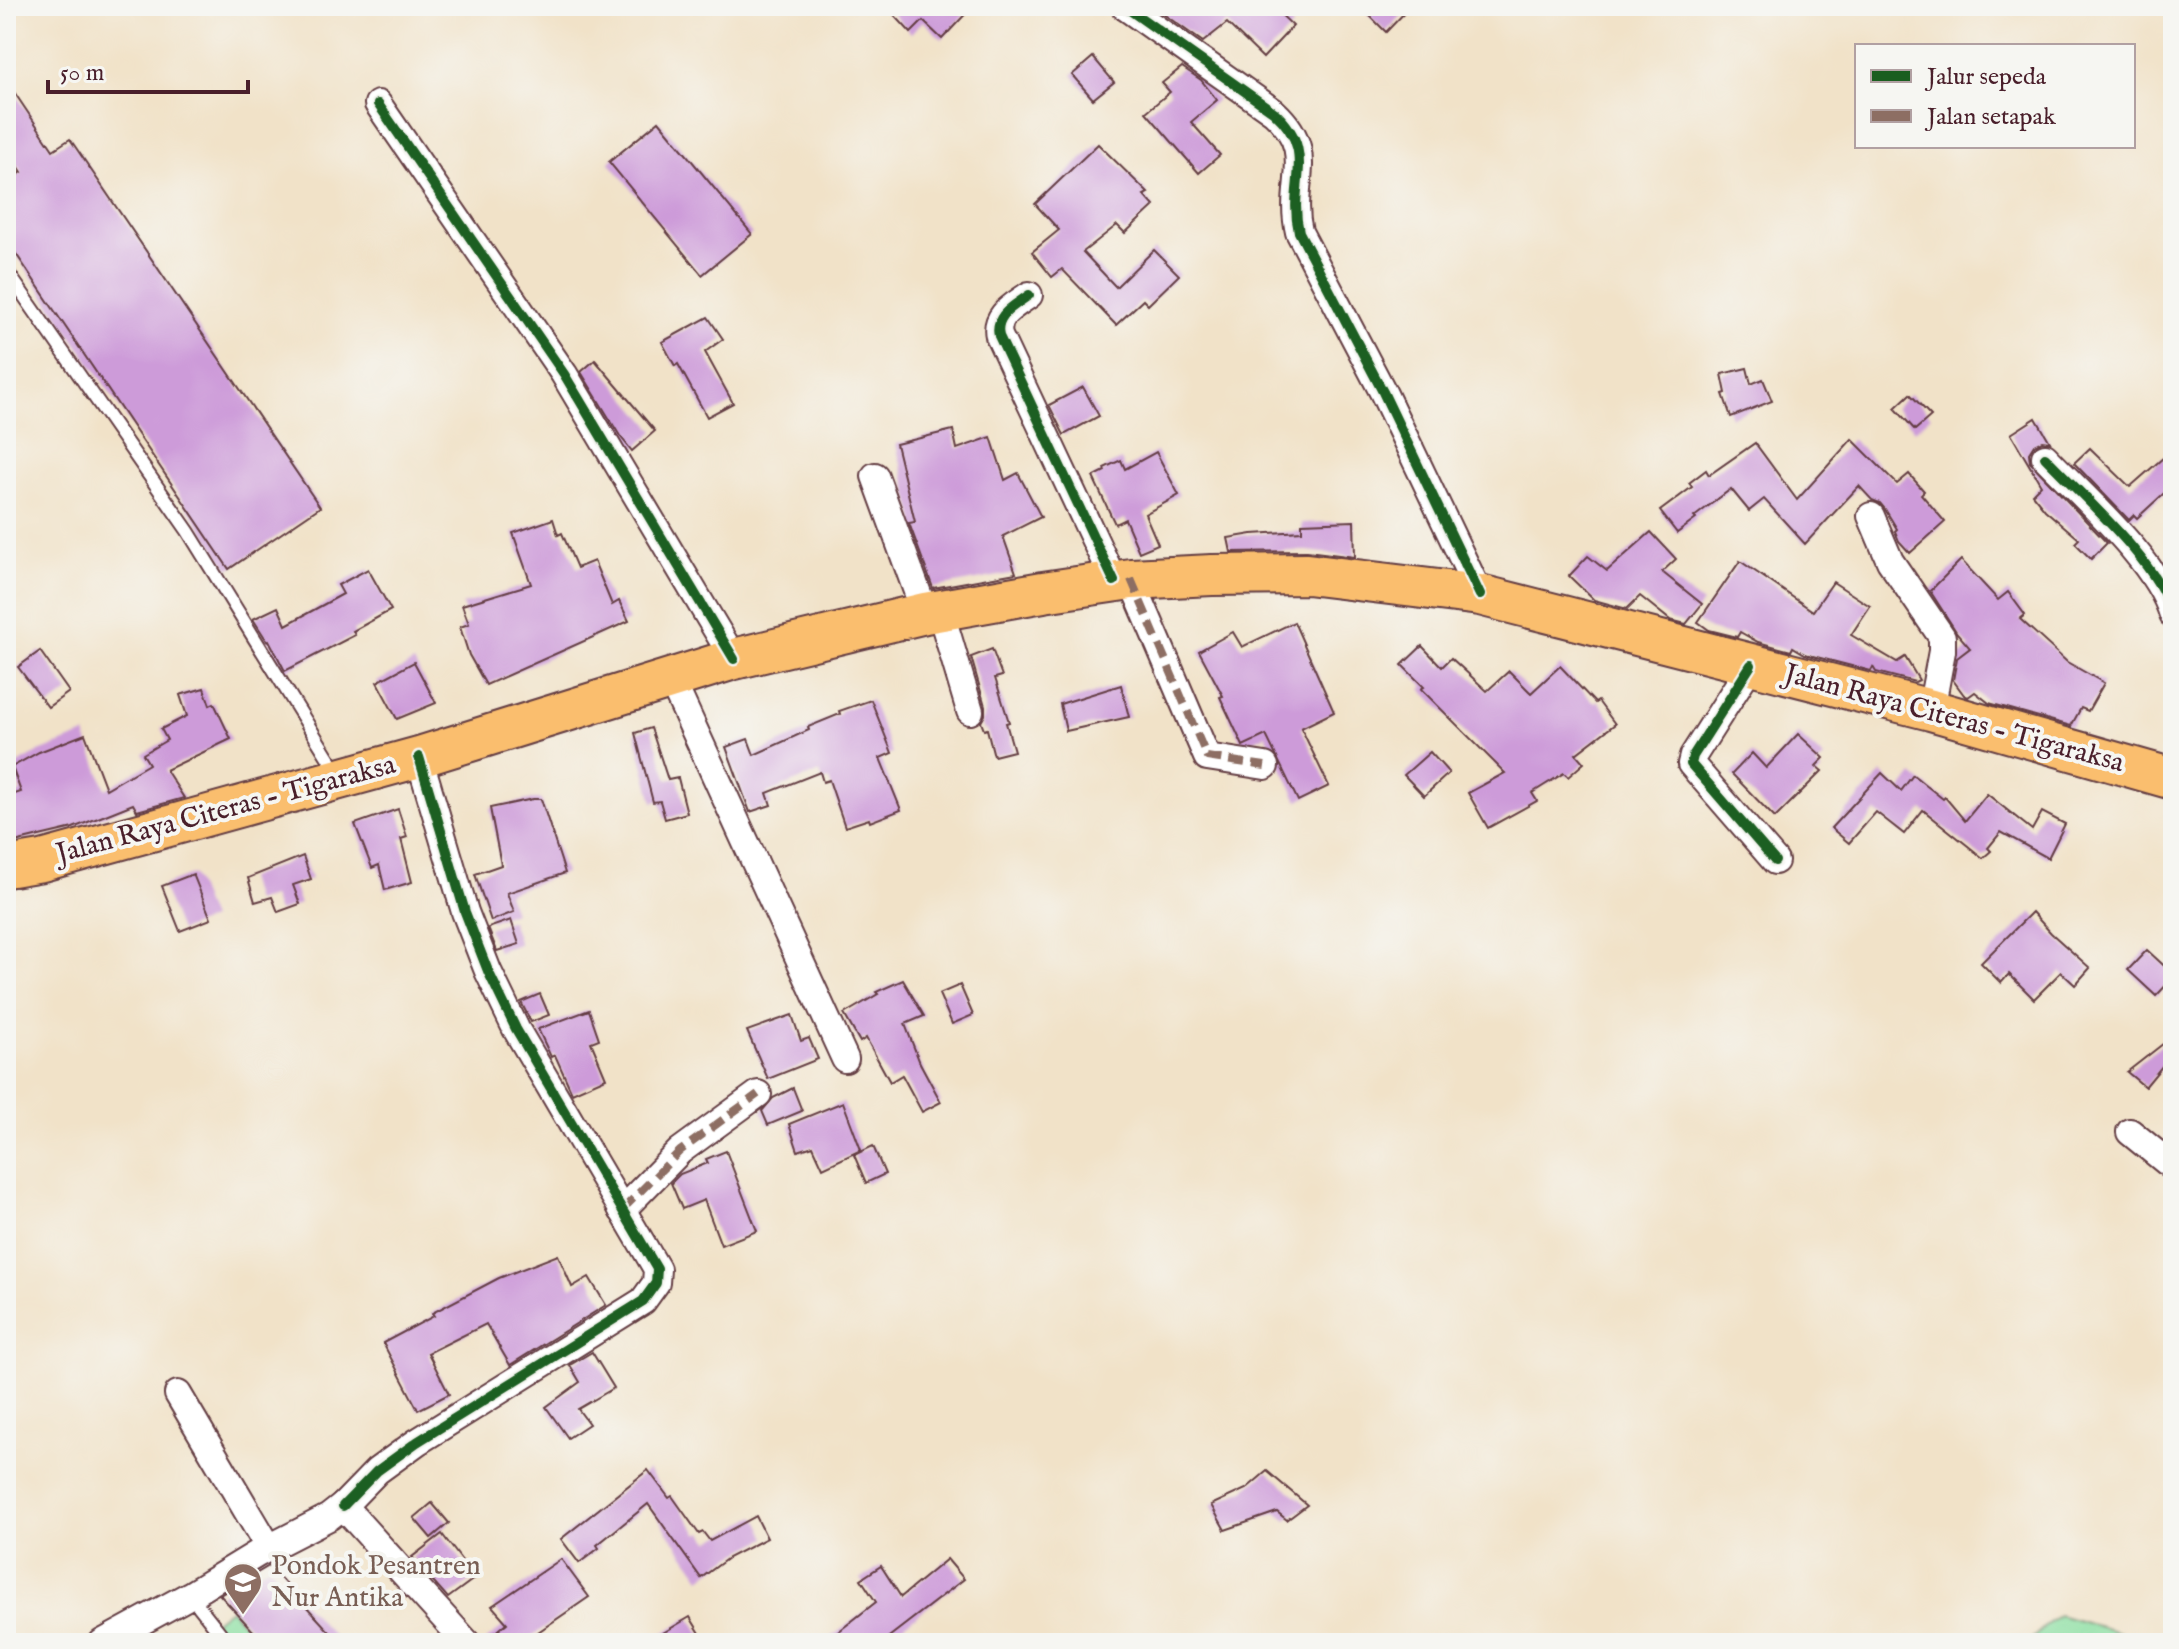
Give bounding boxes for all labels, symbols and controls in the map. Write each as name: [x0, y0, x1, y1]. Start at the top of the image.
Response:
scale bar: [48, 44, 248, 94]
legend: [1855, 44, 2135, 148]
text: 50 m: [60, 58, 104, 89]
text: Jalur sepeda: [1924, 62, 2047, 93]
text: Jalan setapak: [1924, 102, 2056, 133]
street label: Jalan Raya Citeras - Tigaraksa: [1778, 656, 2128, 781]
street label: Jalan Raya Citeras - Tigaraksa: [50, 748, 400, 873]
place label: Pondok Pesantren Nur Antika: [271, 1549, 481, 1616]
school or university icon: Pondok Pesantren Nur Antika: [222, 1561, 264, 1616]

